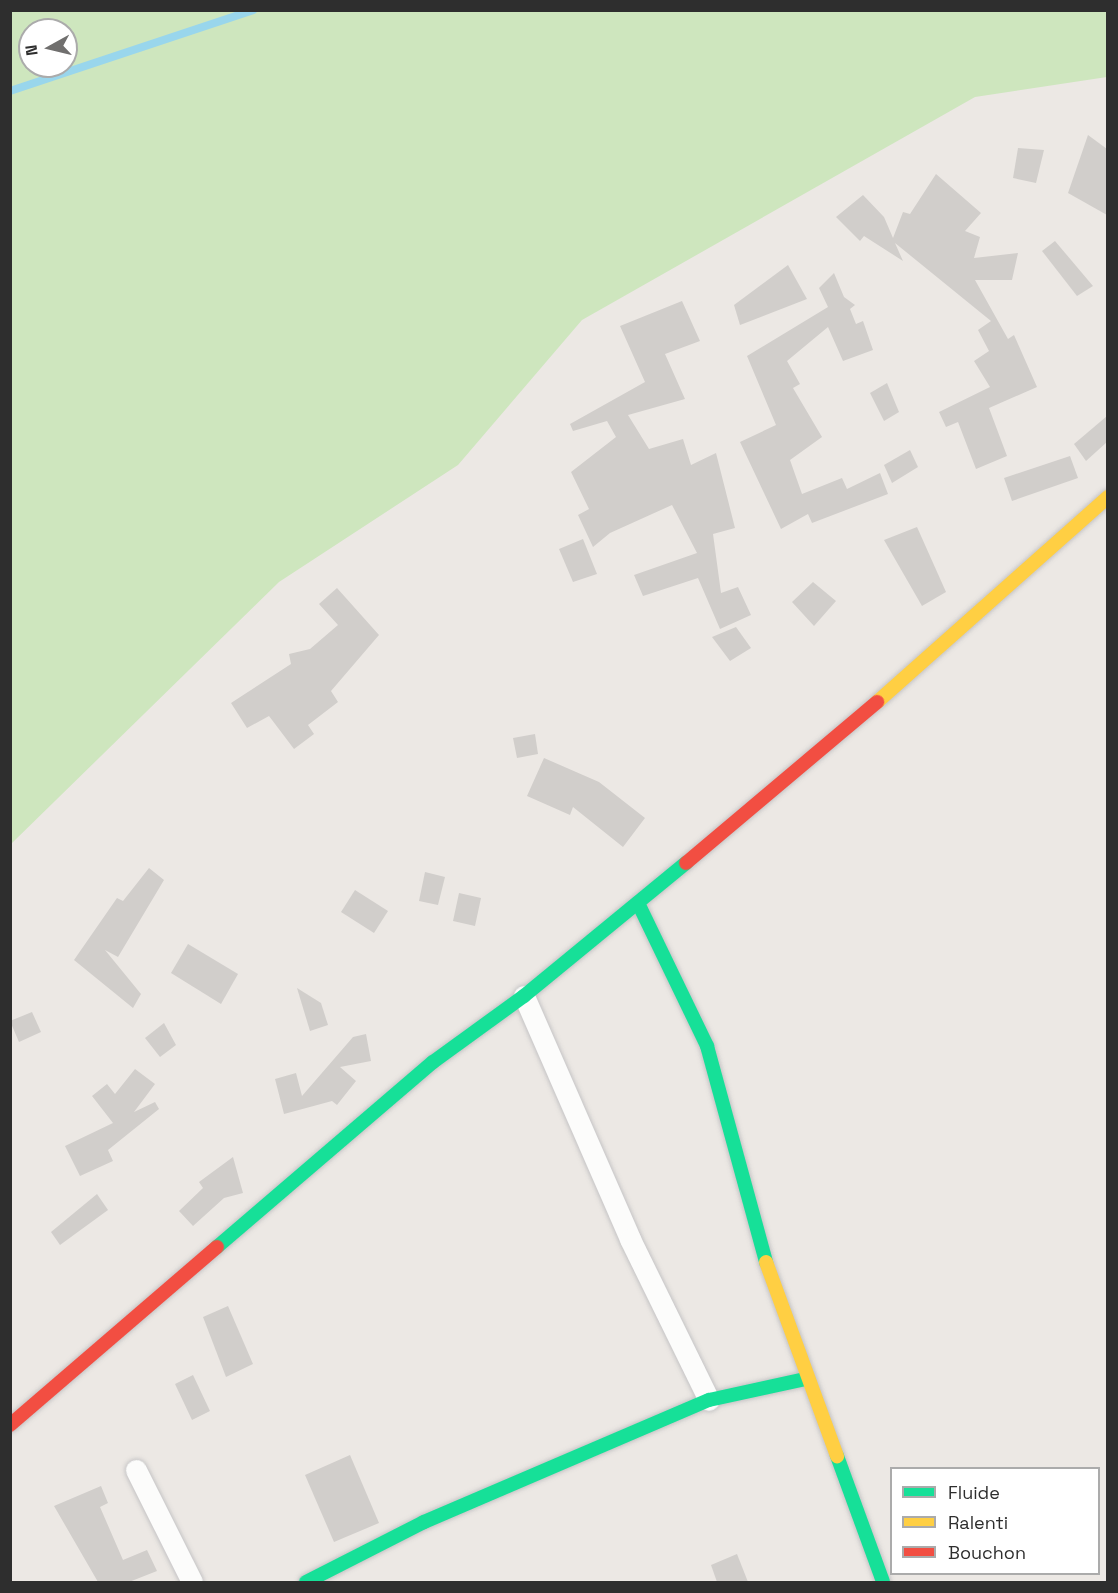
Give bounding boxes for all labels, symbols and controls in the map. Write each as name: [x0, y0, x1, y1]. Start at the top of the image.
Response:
north arrow: [18, 18, 78, 78]
text: N: [21, 44, 43, 57]
legend: [890, 1467, 1100, 1575]
text: Fluide: [948, 1481, 1000, 1504]
text: Ralenti: [948, 1511, 1008, 1534]
text: Bouchon: [948, 1541, 1026, 1564]

